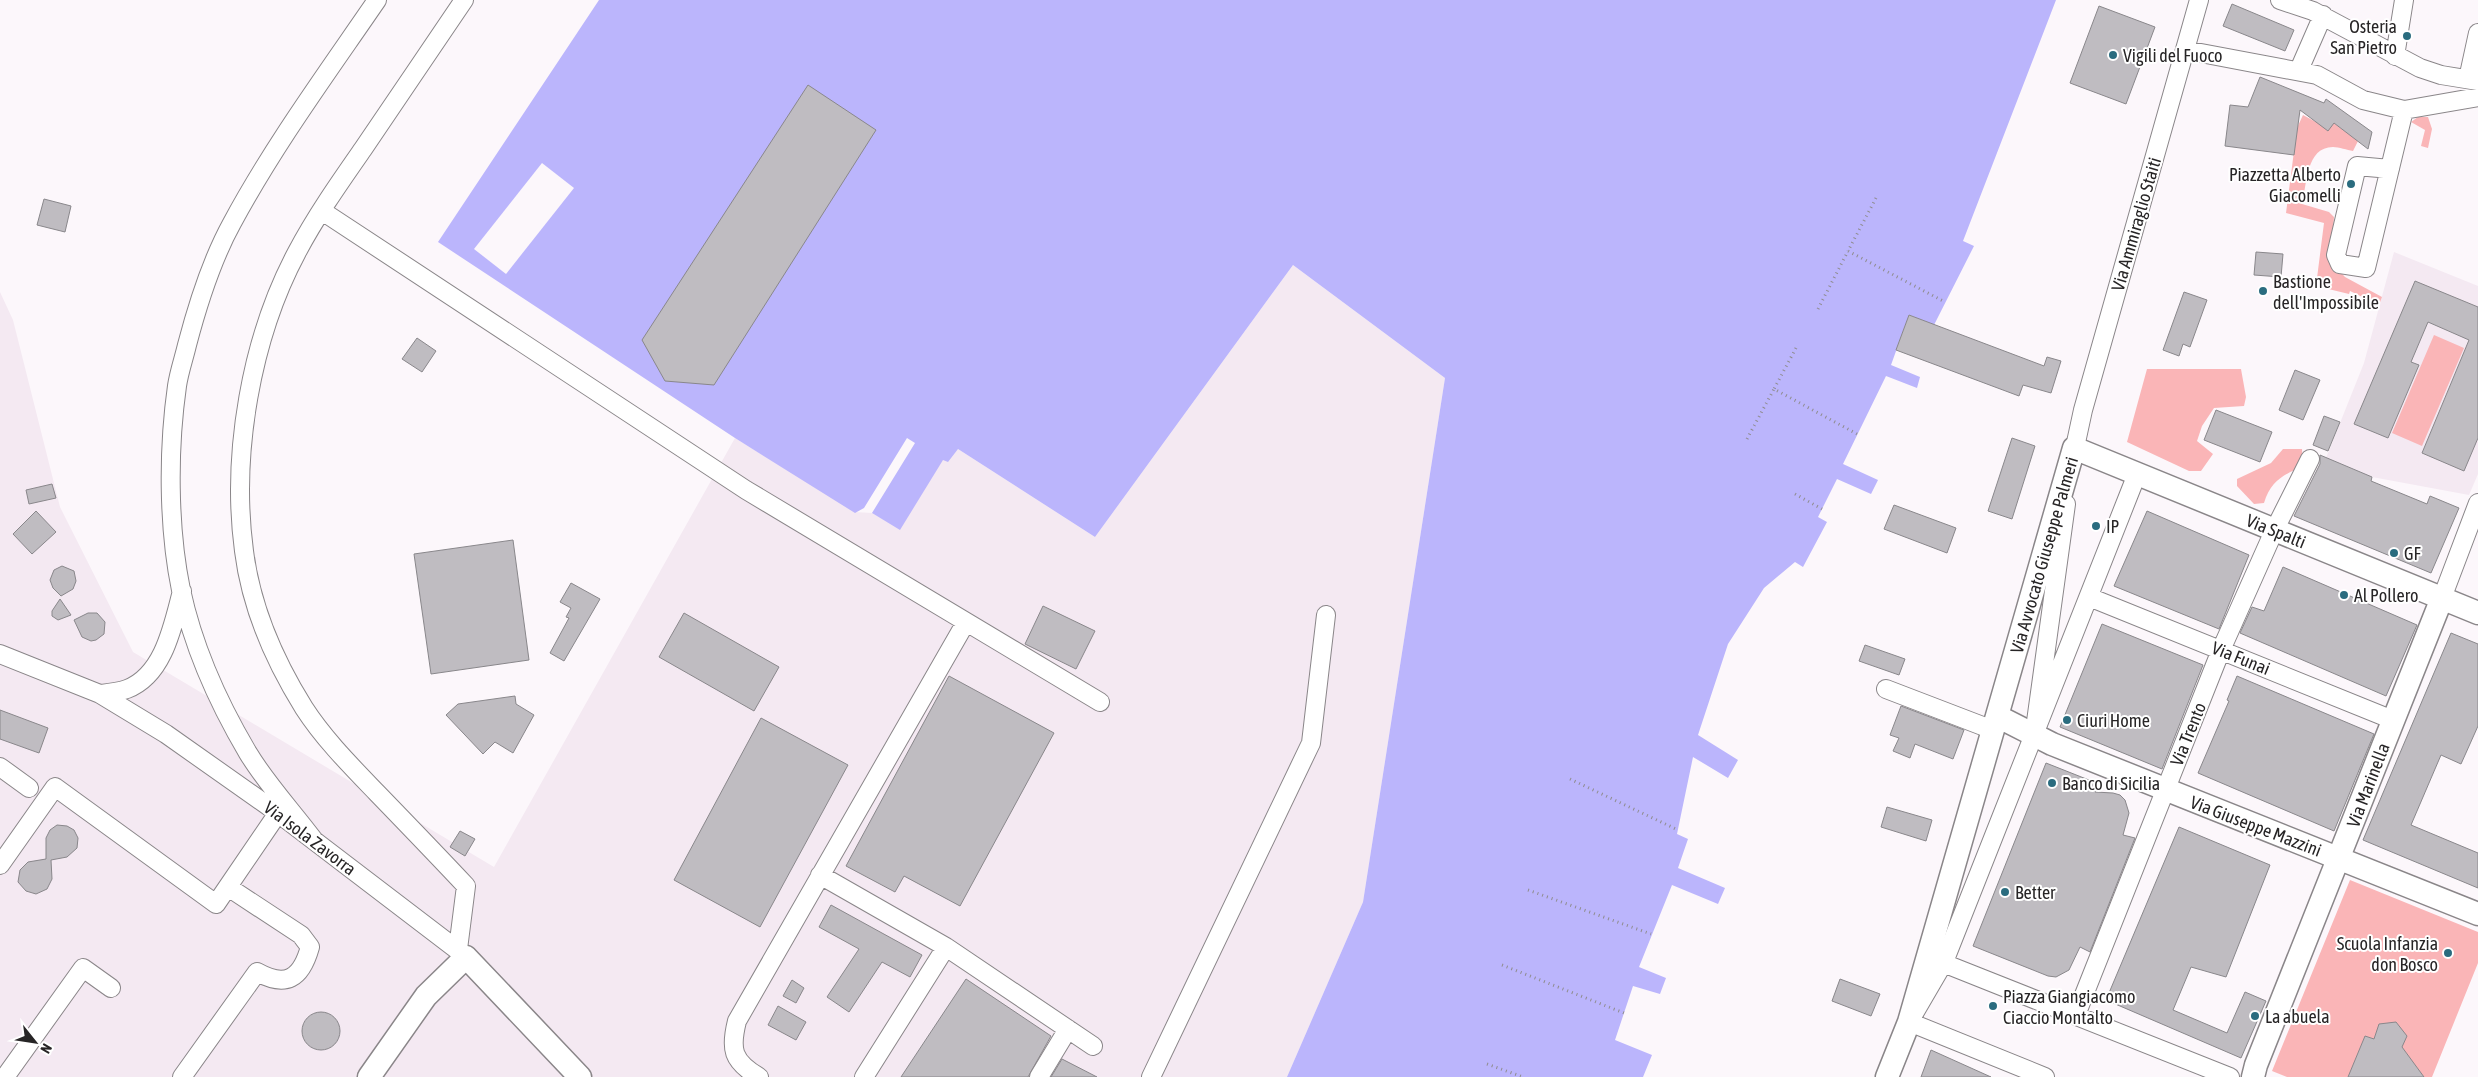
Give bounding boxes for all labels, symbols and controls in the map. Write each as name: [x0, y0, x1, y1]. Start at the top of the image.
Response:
place label: Osteria San Pietro: [2330, 16, 2397, 58]
marker: Osteria San Pietro: [2401, 30, 2413, 42]
place label: Vigili del Fuoco: [2123, 45, 2223, 66]
marker: Vigili del Fuoco: [2107, 49, 2119, 61]
street label: Via Ammiraglio Staiti: [2107, 155, 2165, 293]
place label: Piazzetta Alberto Giacomelli: [2229, 164, 2341, 206]
marker: Piazzetta Alberto Giacomelli: [2345, 178, 2357, 190]
place label: Bastione dell'Impossibile: [2273, 271, 2379, 313]
marker: Bastione dell'Impossibile: [2257, 285, 2269, 297]
street label: Via Avvocato Giuseppe Palmeri: [2006, 454, 2082, 656]
street label: Via Spalti: [2243, 510, 2309, 552]
place label: IP: [2106, 516, 2120, 537]
marker: IP: [2090, 520, 2102, 532]
place label: GF: [2404, 543, 2422, 564]
marker: GF: [2388, 547, 2400, 559]
place label: Al Pollero: [2354, 585, 2418, 606]
marker: Al Pollero: [2338, 589, 2350, 601]
street label: Via Funai: [2209, 637, 2273, 679]
street label: Via Trento: [2166, 699, 2210, 769]
place label: Ciuri Home: [2077, 710, 2150, 731]
marker: Ciuri Home: [2061, 714, 2073, 726]
street label: Via Marinella: [2342, 740, 2394, 830]
place label: Banco di Sicilia: [2062, 773, 2160, 794]
marker: Banco di Sicilia: [2046, 777, 2058, 789]
street label: Via Giuseppe Mazzini: [2187, 791, 2325, 861]
street label: Via Isola Zavorra: [260, 797, 360, 879]
place label: Better: [2015, 882, 2056, 903]
marker: Better: [1999, 886, 2011, 898]
place label: Scuola Infanzia don Bosco: [2337, 933, 2438, 975]
marker: Scuola Infanzia don Bosco: [2442, 947, 2454, 959]
place label: Piazza Giangiacomo Ciaccio Montalto: [2003, 986, 2135, 1028]
marker: Piazza Giangiacomo Ciaccio Montalto: [1987, 1000, 1999, 1012]
place label: La abuela: [2265, 1006, 2330, 1027]
marker: La abuela: [2249, 1010, 2261, 1022]
north arrow: [10, 1017, 60, 1067]
text: N: [37, 1041, 55, 1056]

